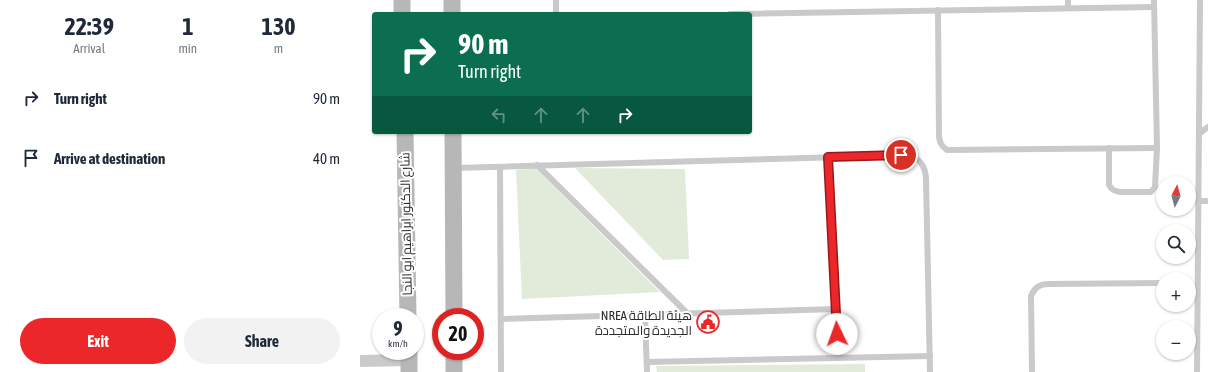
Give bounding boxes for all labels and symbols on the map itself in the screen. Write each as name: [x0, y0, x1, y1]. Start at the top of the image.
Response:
pin: [884, 138, 918, 172]
street label: شارع الدكتور ابراهيم ابو النجا: [397, 152, 417, 296]
north arrow: [1156, 176, 1196, 216]
speed limit sign: 20: [432, 308, 484, 360]
place label: NREA هيئة الطاقة الجديدة والمتجددة: [595, 308, 692, 338]
public building icon: NREA هيئة الطاقة الجديدة والمتجددة: [695, 309, 721, 335]
position arrow: [816, 313, 858, 355]

